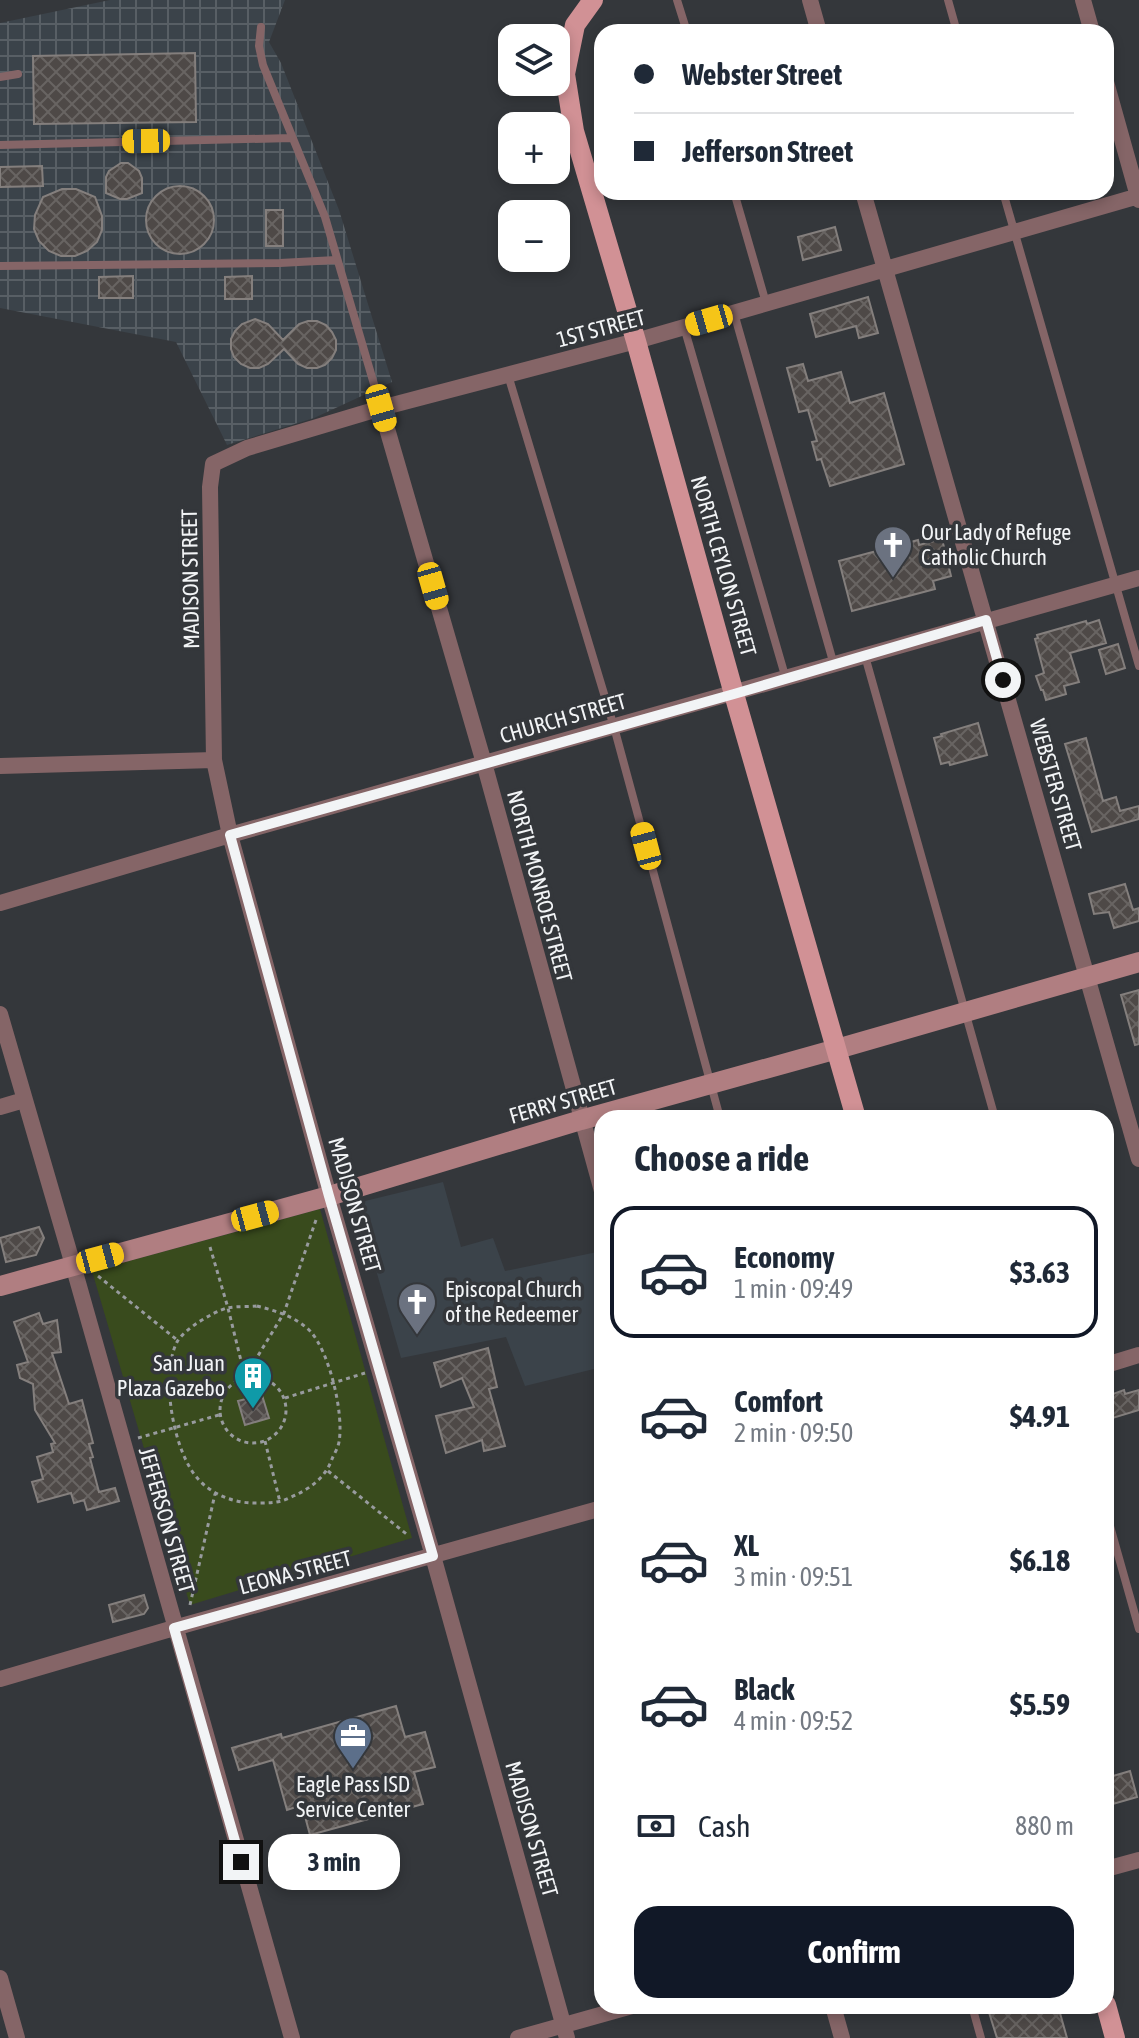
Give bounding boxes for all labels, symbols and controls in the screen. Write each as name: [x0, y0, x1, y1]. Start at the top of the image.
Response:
map controls: [498, 24, 570, 272]
button: layers: [498, 24, 570, 96]
text: Webster Street: [682, 57, 842, 91]
button: +: [498, 112, 570, 184]
car: [122, 129, 170, 153]
text: Jefferson Street: [682, 134, 853, 168]
button: −: [498, 200, 570, 272]
car: [683, 302, 735, 338]
street label: 1ST STREET: [554, 304, 648, 352]
car: [363, 382, 399, 434]
street label: NORTH CEYLON STREET: [686, 473, 762, 660]
street label: MADISON STREET: [176, 509, 204, 649]
place label: Our Lady of Refuge Catholic Church: [921, 519, 1071, 570]
church icon: Our Lady of Refuge Catholic Church: [872, 524, 914, 579]
car: [415, 560, 451, 612]
route start: [985, 662, 1021, 698]
street label: CHURCH STREET: [497, 687, 630, 748]
street label: WEBSTER STREET: [1025, 716, 1087, 854]
street label: NORTH MONROE STREET: [502, 787, 578, 985]
car: [628, 820, 664, 872]
street label: FERRY STREET: [506, 1073, 620, 1129]
street label: MADISON STREET: [323, 1134, 387, 1276]
text: Choose a ride: [634, 1137, 809, 1179]
car: [229, 1198, 281, 1234]
icon: car: [638, 1236, 710, 1308]
car: [74, 1240, 126, 1276]
text: Economy: [734, 1240, 835, 1274]
text: $3.63: [1010, 1255, 1070, 1289]
text: 1 min · 09:49: [734, 1274, 853, 1304]
place label: Episcopal Church of the Redeemer: [445, 1276, 582, 1327]
church icon: Episcopal Church of the Redeemer: [396, 1281, 438, 1336]
place label: San Juan Plaza Gazebo: [117, 1350, 225, 1401]
building icon: San Juan Plaza Gazebo: [232, 1355, 274, 1410]
icon: car: [638, 1380, 710, 1452]
text: Comfort: [734, 1384, 823, 1418]
text: $4.91: [1010, 1399, 1070, 1433]
text: 2 min · 09:50: [734, 1418, 853, 1448]
street label: JEFFERSON STREET: [134, 1444, 200, 1596]
icon: car: [638, 1524, 710, 1596]
text: XL: [734, 1528, 759, 1562]
text: $6.18: [1010, 1543, 1070, 1577]
street label: LEONA STREET: [236, 1544, 355, 1600]
text: 3 min · 09:51: [734, 1562, 853, 1592]
icon: car: [638, 1668, 710, 1740]
text: Black: [734, 1672, 794, 1706]
text: $5.59: [1010, 1687, 1070, 1721]
text: 4 min · 09:52: [734, 1706, 853, 1736]
office icon: Eagle Pass ISD Service Center: [332, 1715, 374, 1770]
street label: MADISON STREET: [500, 1758, 564, 1900]
place label: Eagle Pass ISD Service Center: [296, 1771, 411, 1822]
icon: cash: [634, 1804, 678, 1848]
text: Cash: [698, 1809, 751, 1843]
text: 880 m: [1015, 1811, 1074, 1841]
callout: 3 min: [269, 1834, 401, 1890]
route end: [223, 1844, 259, 1880]
text: 3 min: [307, 1847, 361, 1877]
button: Confirm: [634, 1906, 1074, 1998]

